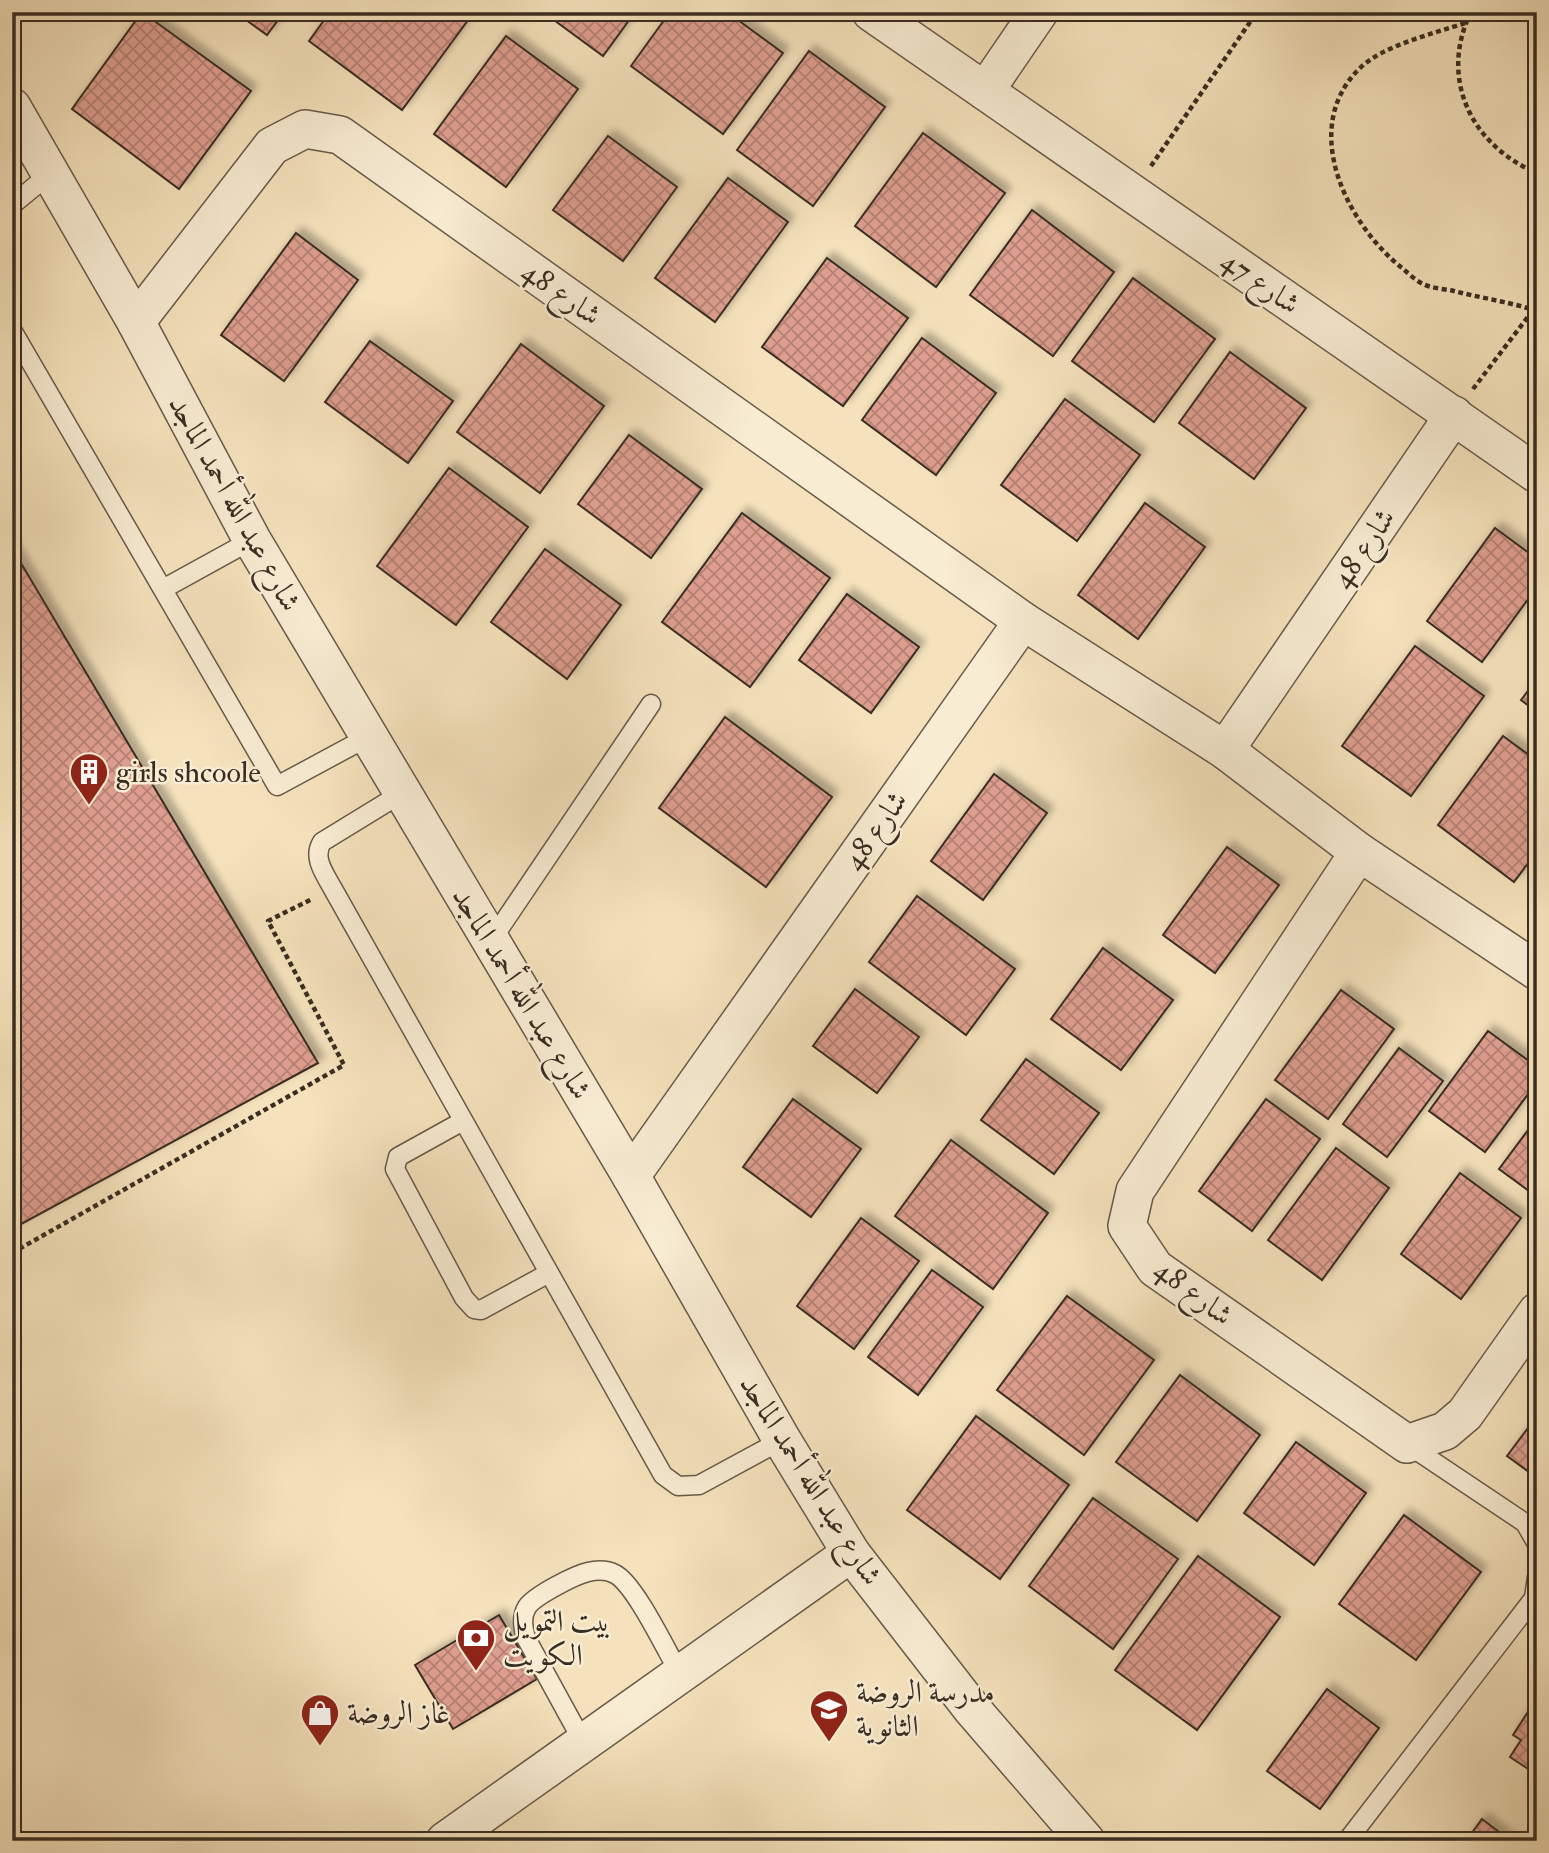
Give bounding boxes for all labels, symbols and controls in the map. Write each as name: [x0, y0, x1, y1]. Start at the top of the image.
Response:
street label: شارع 47: [1211, 242, 1307, 328]
street label: شارع 48: [511, 253, 609, 339]
street label: شارع عبد الله أحمد الماجد: [155, 386, 314, 621]
street label: شارع 48: [1323, 501, 1409, 599]
building icon: girls shcoole: [68, 751, 110, 806]
place label: girls shcoole: [116, 754, 261, 791]
street label: شارع 48: [835, 783, 921, 881]
street label: شارع عبد الله أحمد الماجد: [438, 878, 604, 1109]
street label: شارع 48: [1144, 1251, 1240, 1339]
street label: شارع عبد الله أحمد الماجد: [726, 1366, 894, 1595]
place label: بيت التمويل الكويت: [503, 1603, 611, 1674]
bank icon: بيت التمويل الكويت: [455, 1617, 497, 1672]
place label: مدرسة الروضة الثانوية: [856, 1674, 995, 1745]
school or university icon: مدرسة الروضة الثانوية: [808, 1688, 850, 1743]
shop icon: غاز الروضة: [299, 1692, 341, 1747]
place label: غاز الروضة: [347, 1695, 450, 1732]

